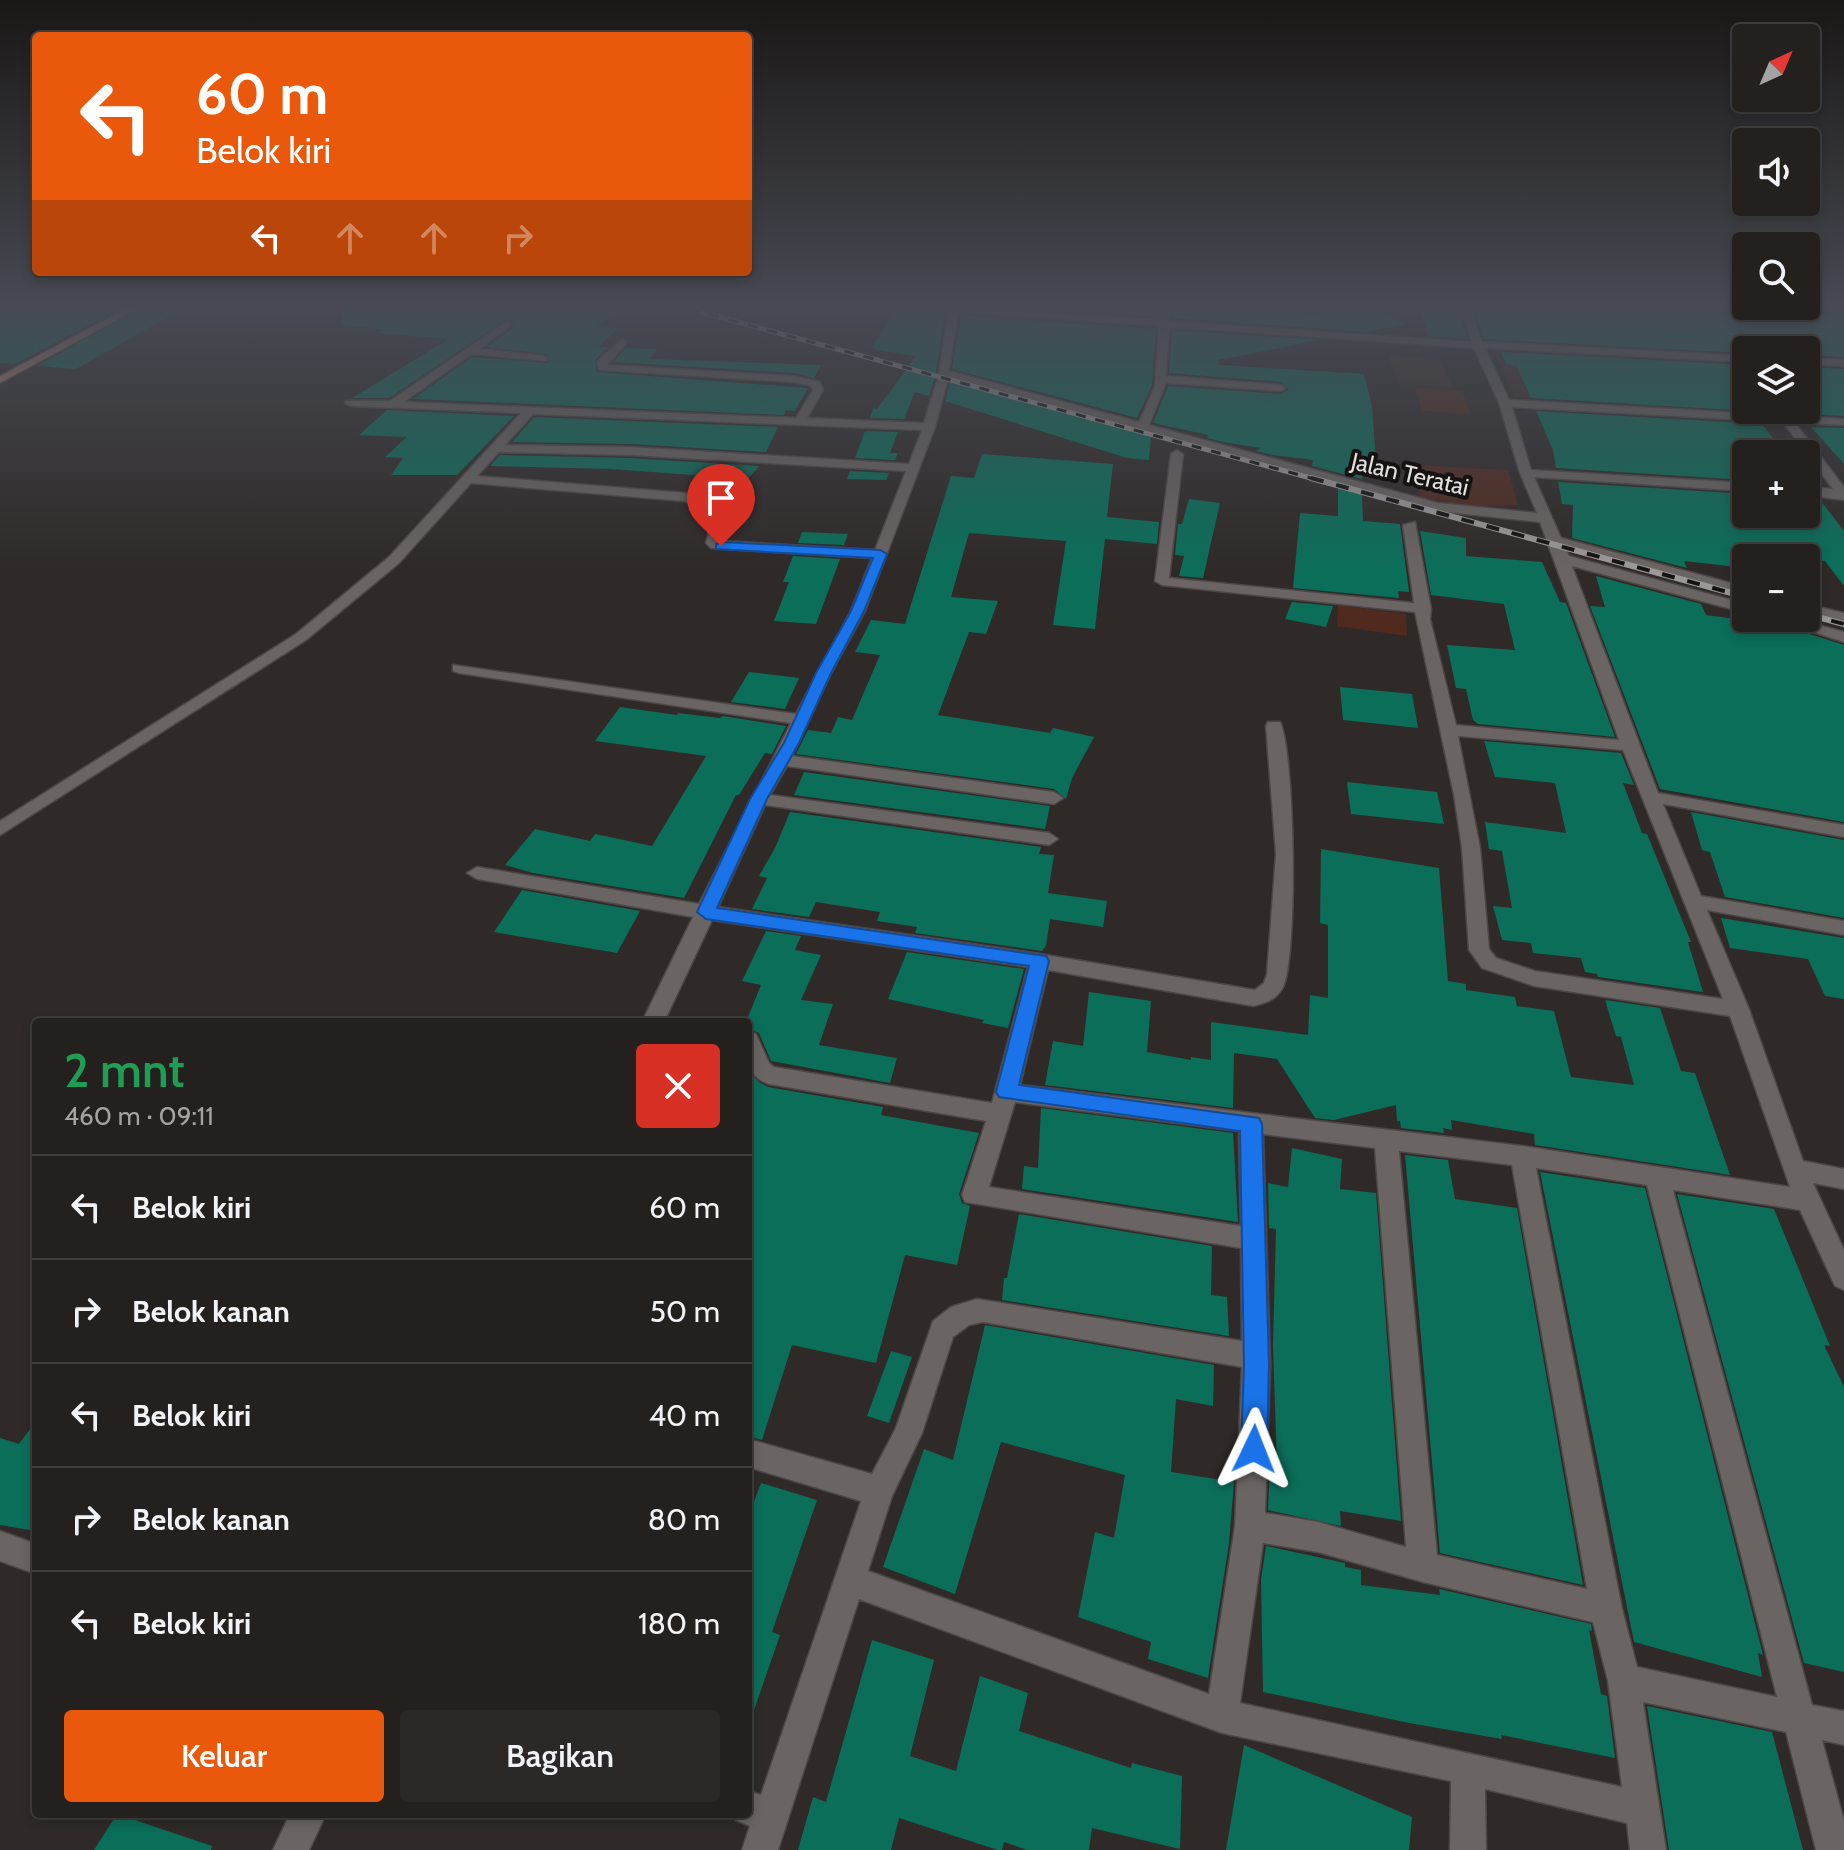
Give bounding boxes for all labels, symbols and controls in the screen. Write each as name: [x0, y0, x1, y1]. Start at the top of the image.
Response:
north arrow: [1732, 24, 1820, 112]
map controls: [1732, 24, 1820, 632]
text: 60 m: [196, 60, 328, 128]
icon: left: [64, 64, 168, 168]
text: Belok kiri: [196, 128, 331, 172]
button: sound: [1732, 128, 1820, 216]
icon: left: [244, 216, 288, 260]
icon: ahead: [328, 216, 372, 260]
icon: ahead: [412, 216, 456, 260]
icon: right: [496, 216, 540, 260]
button: search: [1732, 232, 1820, 320]
button: layers: [1732, 336, 1820, 424]
button: +: [1732, 440, 1820, 528]
street label: Jalan Teratai: [1347, 446, 1472, 502]
pin: [687, 464, 755, 546]
icon: arrive: [699, 476, 743, 520]
button: −: [1732, 544, 1820, 632]
text: 2 mnt: [64, 1041, 185, 1099]
button: close: [636, 1044, 720, 1128]
text: 460 m · 09:11: [64, 1100, 214, 1132]
icon: left: [64, 1185, 108, 1229]
text: Belok kiri: [132, 1189, 251, 1226]
text: 60 m: [649, 1189, 720, 1226]
icon: right: [64, 1289, 108, 1333]
text: Belok kanan: [132, 1293, 290, 1330]
text: 50 m: [650, 1293, 720, 1330]
icon: left: [64, 1393, 108, 1437]
text: Belok kiri: [132, 1397, 251, 1434]
text: 40 m: [649, 1397, 720, 1434]
position arrow: [1212, 1407, 1296, 1491]
icon: right: [64, 1497, 108, 1541]
text: Belok kanan: [132, 1501, 290, 1538]
text: 80 m: [648, 1501, 720, 1538]
icon: left: [64, 1601, 108, 1645]
text: Belok kiri: [132, 1605, 251, 1642]
text: 180 m: [638, 1605, 720, 1642]
button: Keluar: [64, 1710, 384, 1802]
button: Bagikan: [400, 1710, 720, 1802]

